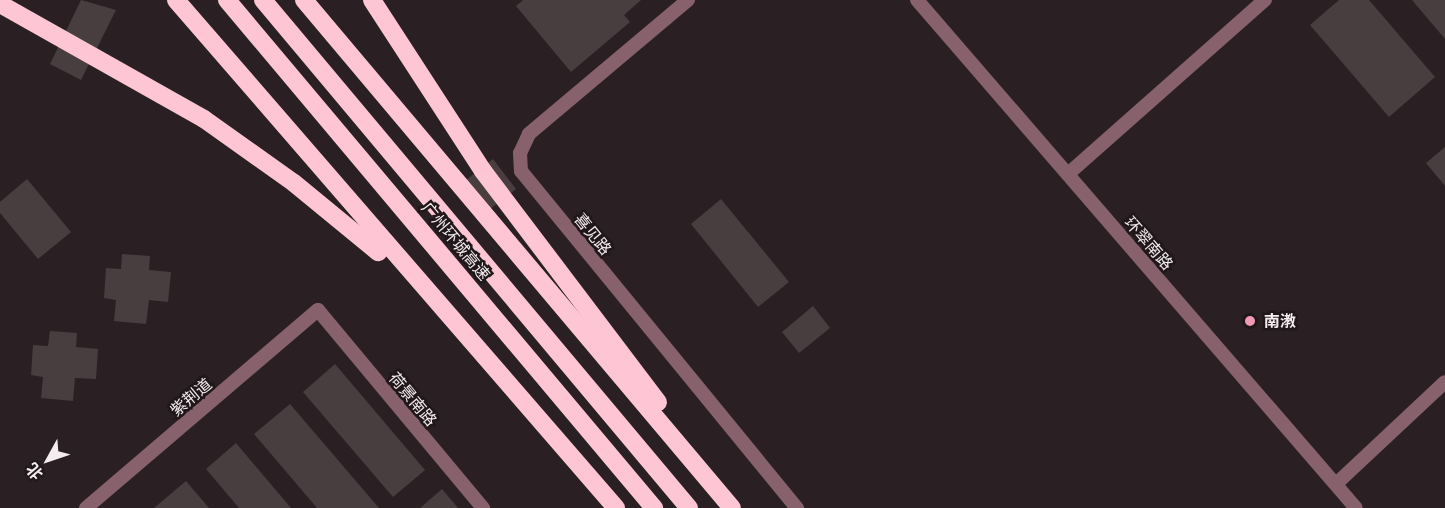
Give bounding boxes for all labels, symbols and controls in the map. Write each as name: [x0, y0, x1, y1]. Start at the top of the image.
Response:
street label: 广州环城高速: [418, 198, 494, 284]
street label: 喜见路: [570, 209, 616, 259]
street label: 环翠南路: [1121, 213, 1177, 273]
place label: 南漖: [1264, 311, 1296, 331]
marker: 南漖: [1241, 312, 1259, 330]
street label: 荷景南路: [385, 368, 441, 430]
street label: 紫荆道: [166, 374, 216, 420]
north arrow: [18, 430, 78, 490]
text: 北: [21, 459, 47, 484]

